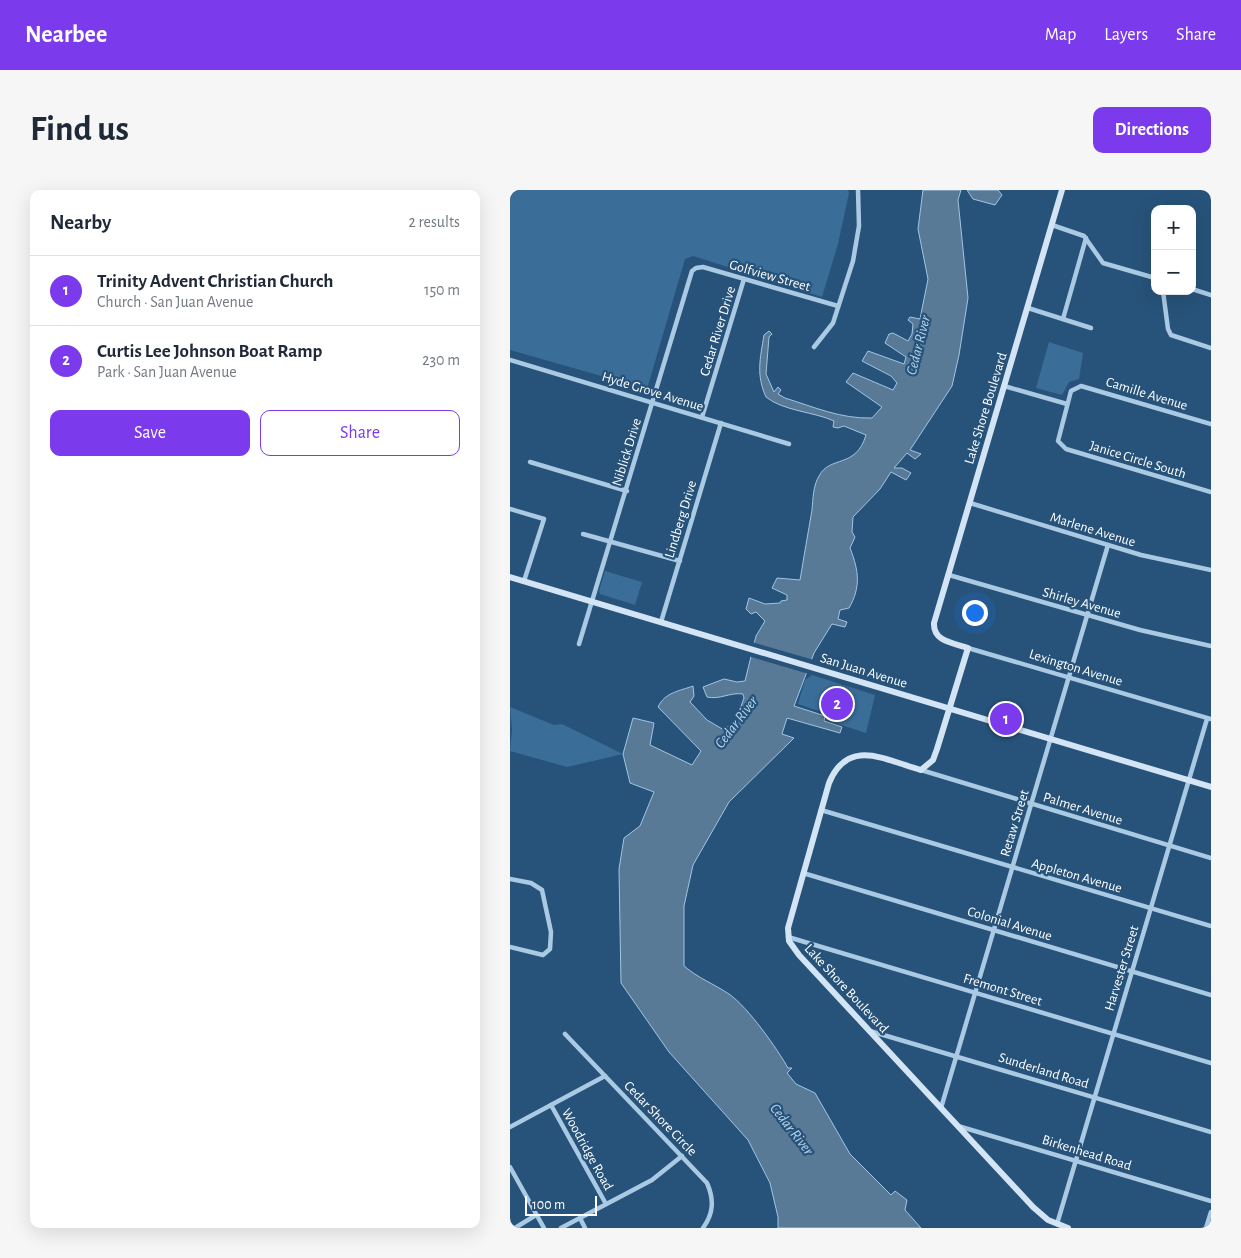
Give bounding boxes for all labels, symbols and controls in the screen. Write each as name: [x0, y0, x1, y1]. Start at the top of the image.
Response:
text: Nearbee: [25, 23, 107, 47]
text: Map: [1045, 26, 1076, 44]
text: Layers: [1104, 26, 1148, 44]
text: Share: [1176, 26, 1216, 44]
button: Directions: [1093, 107, 1211, 153]
text: Find us: [30, 112, 129, 147]
map controls: [1151, 205, 1196, 295]
button: +: [1151, 205, 1196, 250]
text: Nearby: [50, 212, 111, 233]
text: 2 results: [408, 214, 460, 230]
button: −: [1151, 250, 1196, 295]
street label: Golfview Street: [728, 258, 812, 294]
text: Trinity Advent Christian Church: [97, 272, 333, 291]
text: 1: [63, 282, 69, 298]
text: 150 m: [424, 282, 460, 298]
street label: Cedar River Drive: [698, 285, 738, 378]
text: Church · San Juan Avenue: [97, 294, 253, 310]
water label: Cedar River: [904, 313, 933, 376]
text: Curtis Lee Johnson Boat Ramp: [97, 342, 322, 361]
street label: Lake Shore Boulevard: [962, 351, 1010, 466]
text: 2: [62, 352, 70, 368]
text: 230 m: [422, 352, 460, 368]
text: Park · San Juan Avenue: [97, 364, 237, 380]
street label: Hyde Grove Avenue: [600, 370, 705, 414]
street label: Camille Avenue: [1104, 375, 1189, 413]
button: Save: [50, 410, 250, 456]
button: Share: [260, 410, 460, 456]
street label: Niblick Drive: [610, 417, 644, 488]
street label: Janice Circle South: [1088, 439, 1188, 481]
street label: Lindberg Drive: [663, 479, 699, 560]
street label: Marlene Avenue: [1048, 510, 1137, 550]
street label: Shirley Avenue: [1041, 585, 1122, 621]
your location: [962, 600, 988, 626]
street label: Lexington Avenue: [1027, 647, 1124, 689]
street label: San Juan Avenue: [819, 651, 909, 691]
pin: 2: [821, 685, 853, 723]
water label: Cedar River: [712, 693, 761, 751]
pin: 1: [990, 700, 1022, 738]
street label: Retaw Street: [998, 788, 1032, 858]
street label: Palmer Avenue: [1041, 790, 1124, 828]
street label: Appleton Avenue: [1030, 856, 1124, 896]
street label: Colonial Avenue: [966, 904, 1054, 943]
street label: Harvester Street: [1102, 924, 1142, 1013]
street label: Lake Shore Boulevard: [802, 941, 891, 1036]
street label: Fremont Street: [962, 971, 1044, 1009]
street label: Sunderland Road: [997, 1051, 1090, 1091]
street label: Cedar Shore Circle: [621, 1079, 699, 1159]
water label: Cedar River: [767, 1101, 817, 1159]
street label: Woodridge Road: [559, 1106, 615, 1193]
street label: Birkenhead Road: [1040, 1133, 1133, 1173]
scale bar: [525, 1193, 598, 1216]
text: 100 m: [532, 1198, 565, 1212]

